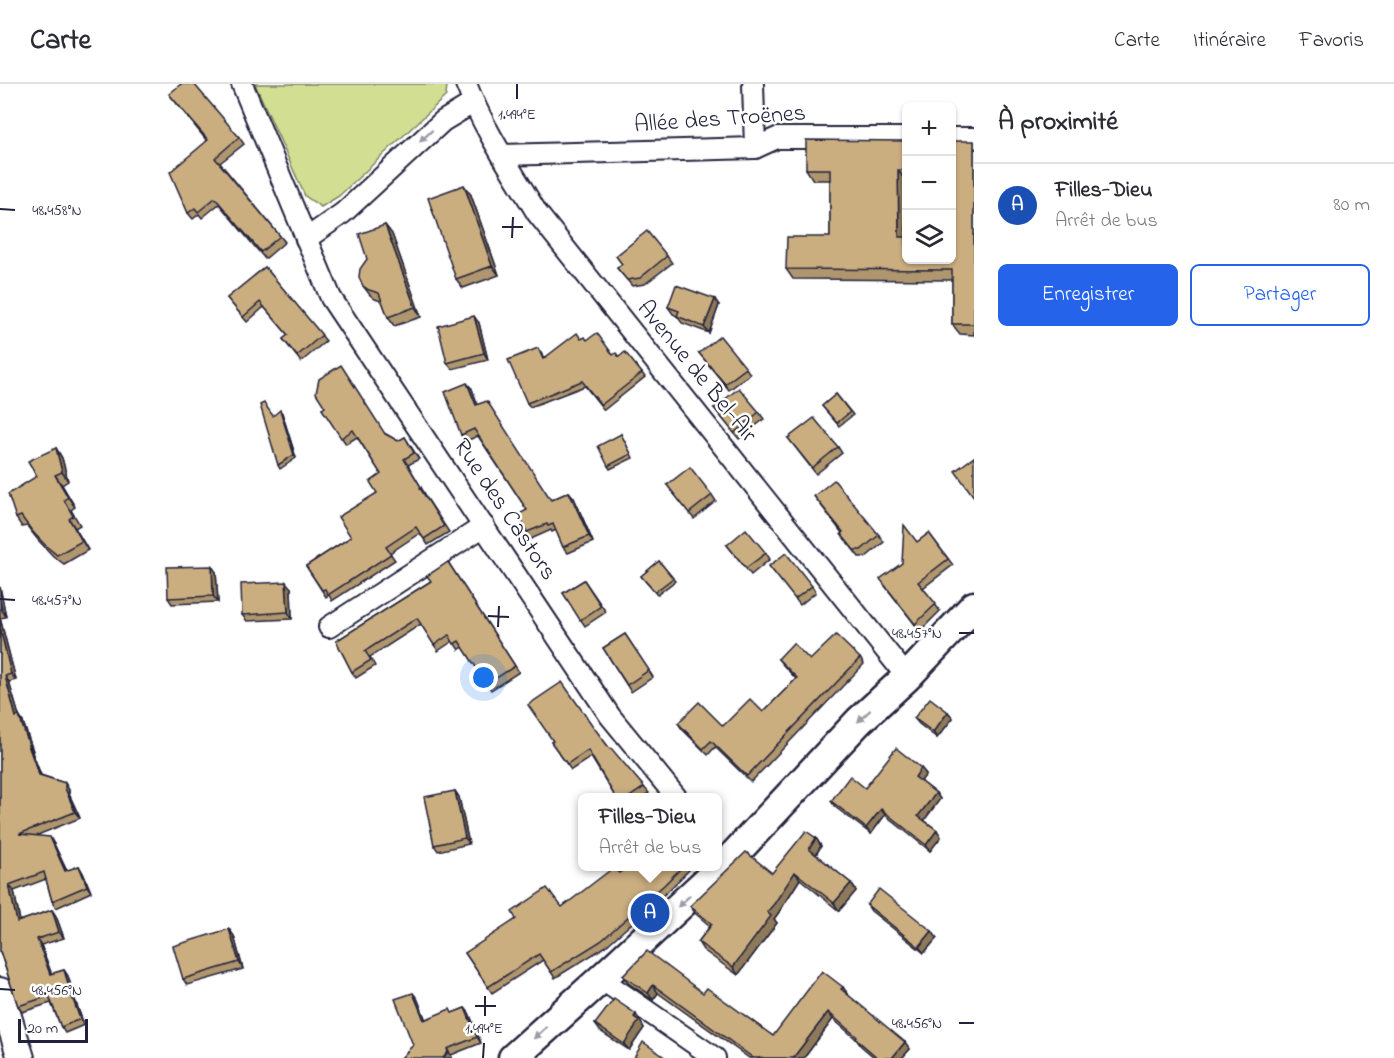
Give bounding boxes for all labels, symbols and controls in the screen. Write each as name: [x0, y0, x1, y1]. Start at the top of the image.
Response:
text: Carte: [30, 21, 91, 62]
text: Carte: [1114, 26, 1160, 56]
text: Itinéraire: [1193, 26, 1266, 56]
text: Favoris: [1299, 26, 1364, 56]
street label: Allée des Troënes: [633, 97, 807, 143]
map controls: [902, 102, 956, 264]
button: +: [902, 102, 956, 156]
text: 1.494°E: [498, 104, 536, 126]
text: À proximité: [998, 104, 1118, 142]
one-way arrow: [419, 129, 433, 143]
button: −: [902, 156, 956, 210]
text: Filles-Dieu: [1055, 175, 1152, 207]
text: A: [1011, 191, 1024, 220]
text: 80 m: [1333, 191, 1370, 220]
text: 48.458°N: [32, 200, 82, 222]
text: Arrêt de bus: [1055, 207, 1158, 236]
button: layers: [902, 210, 956, 264]
button: Enregistrer: [998, 264, 1178, 326]
button: Partager: [1190, 264, 1370, 326]
street label: Avenue de Bel-Air: [627, 293, 765, 451]
street label: Rue des Castors: [443, 432, 565, 588]
text: 48.457°N: [32, 590, 82, 612]
text: 48.457°N: [892, 623, 942, 645]
your location: [469, 663, 498, 692]
one-way arrow: [857, 709, 871, 723]
popup: [578, 793, 722, 871]
text: Filles-Dieu: [599, 802, 696, 834]
text: Arrêt de bus: [599, 834, 701, 863]
pin: A: [630, 890, 670, 936]
one-way arrow: [677, 894, 692, 907]
text: 48.456°N: [32, 980, 82, 1002]
text: 48.456°N: [892, 1013, 942, 1035]
scale bar: [18, 1016, 88, 1044]
text: 20 m: [27, 1017, 58, 1041]
text: 1.494°E: [465, 1018, 503, 1040]
one-way arrow: [533, 1026, 548, 1040]

